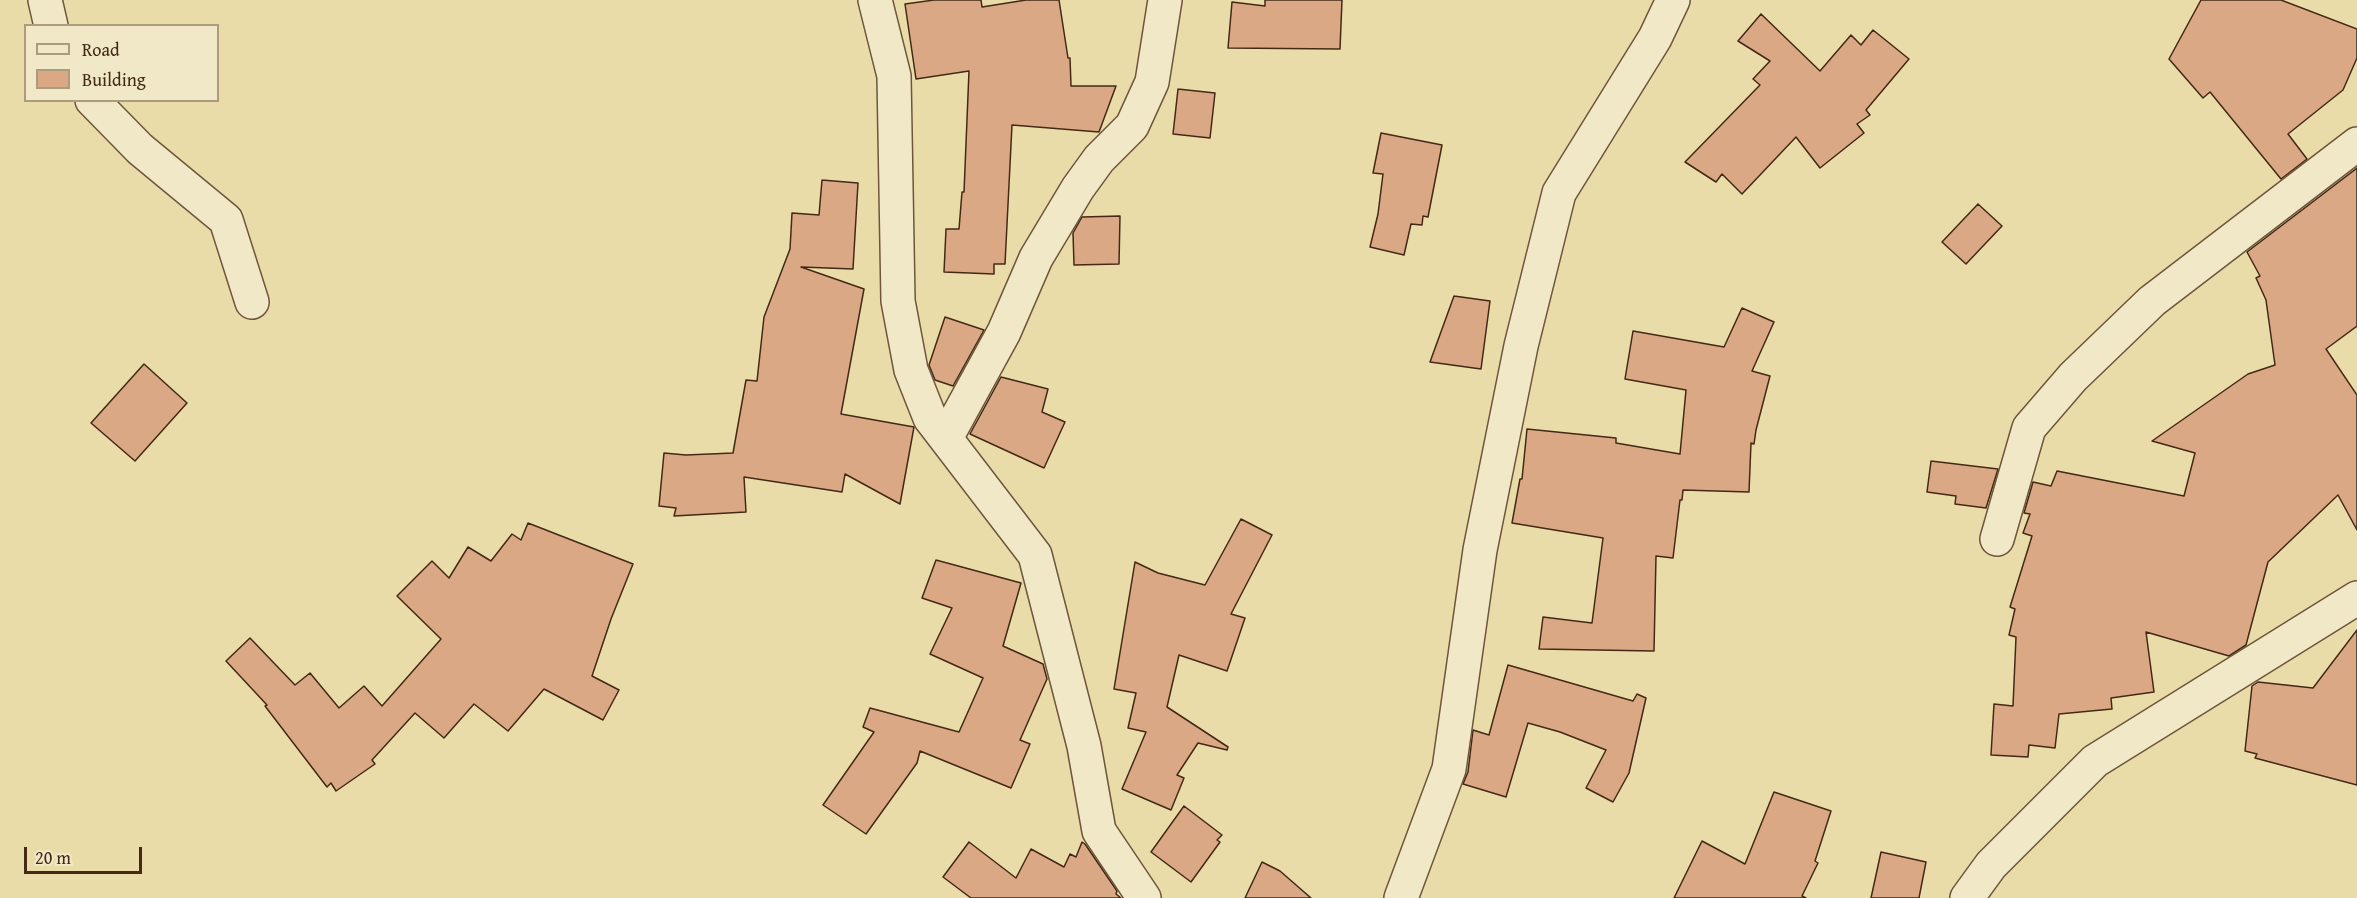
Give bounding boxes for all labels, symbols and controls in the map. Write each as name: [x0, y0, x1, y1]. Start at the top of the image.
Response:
legend: [24, 24, 219, 102]
text: Road: [82, 36, 120, 63]
text: Building: [82, 66, 146, 93]
scale bar: [27, 835, 146, 873]
text: 20 m: [35, 844, 71, 871]

